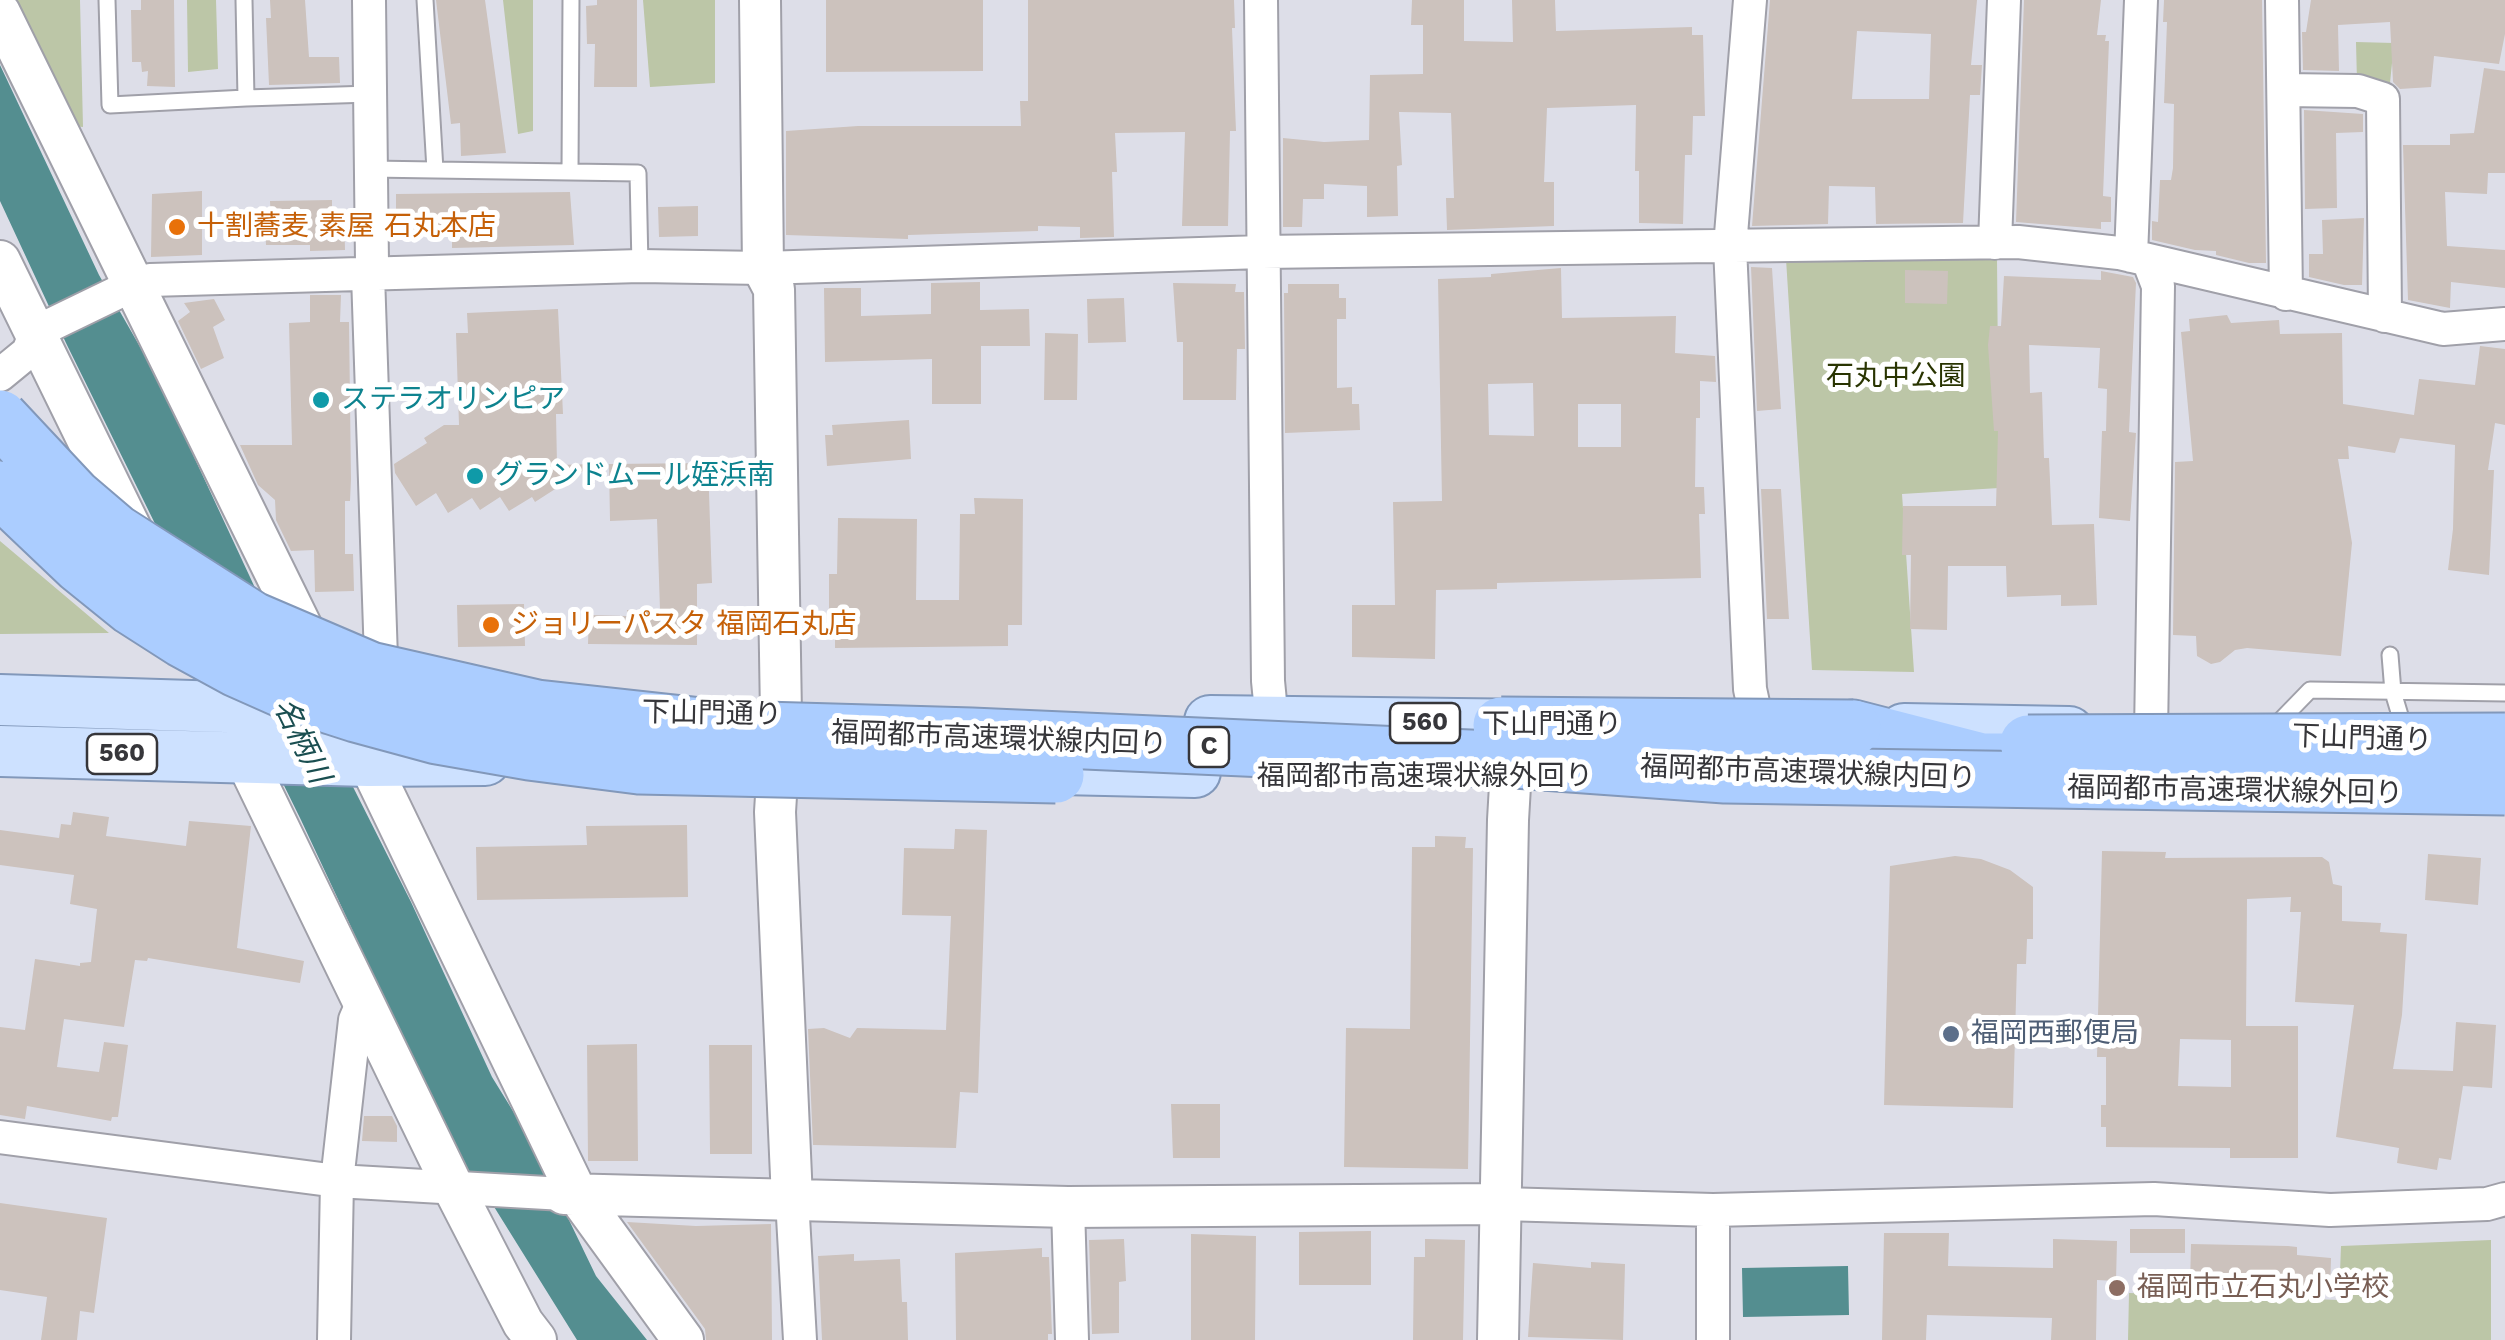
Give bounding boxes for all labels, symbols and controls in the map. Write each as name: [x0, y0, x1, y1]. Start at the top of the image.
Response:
place label: 十割蕎麦 素屋 石丸本店: [197, 210, 496, 244]
marker: 十割蕎麦 素屋 石丸本店: [166, 216, 188, 238]
park label: 石丸中公園: [1826, 360, 1966, 394]
place label: ステラオリンピア: [341, 383, 565, 417]
marker: ステラオリンピア: [310, 389, 332, 411]
place label: グランドムール姪浜南: [495, 459, 775, 493]
marker: グランドムール姪浜南: [464, 465, 486, 487]
place label: ジョリーパスタ 福岡石丸店: [511, 608, 857, 642]
marker: ジョリーパスタ 福岡石丸店: [480, 614, 502, 636]
water label: 名柄川: [265, 693, 337, 789]
street label: 下山門通り: [642, 696, 782, 732]
road number: 560: [1390, 703, 1460, 743]
street label: 下山門通り: [1482, 708, 1622, 742]
street label: 福岡都市高速環状線内回り: [831, 716, 1167, 762]
street label: 下山門通り: [2291, 720, 2433, 758]
road number: C: [1189, 727, 1229, 767]
road number: 560: [87, 734, 157, 774]
street label: 福岡都市高速環状線内回り: [1640, 750, 1976, 796]
street label: 福岡都市高速環状線外回り: [1257, 760, 1593, 794]
street label: 福岡都市高速環状線外回り: [2067, 771, 2403, 811]
place label: 福岡西郵便局: [1971, 1017, 2139, 1051]
marker: 福岡西郵便局: [1940, 1023, 1962, 1045]
place label: 福岡市立石丸小学校: [2137, 1271, 2389, 1305]
marker: 福岡市立石丸小学校: [2106, 1277, 2128, 1299]

